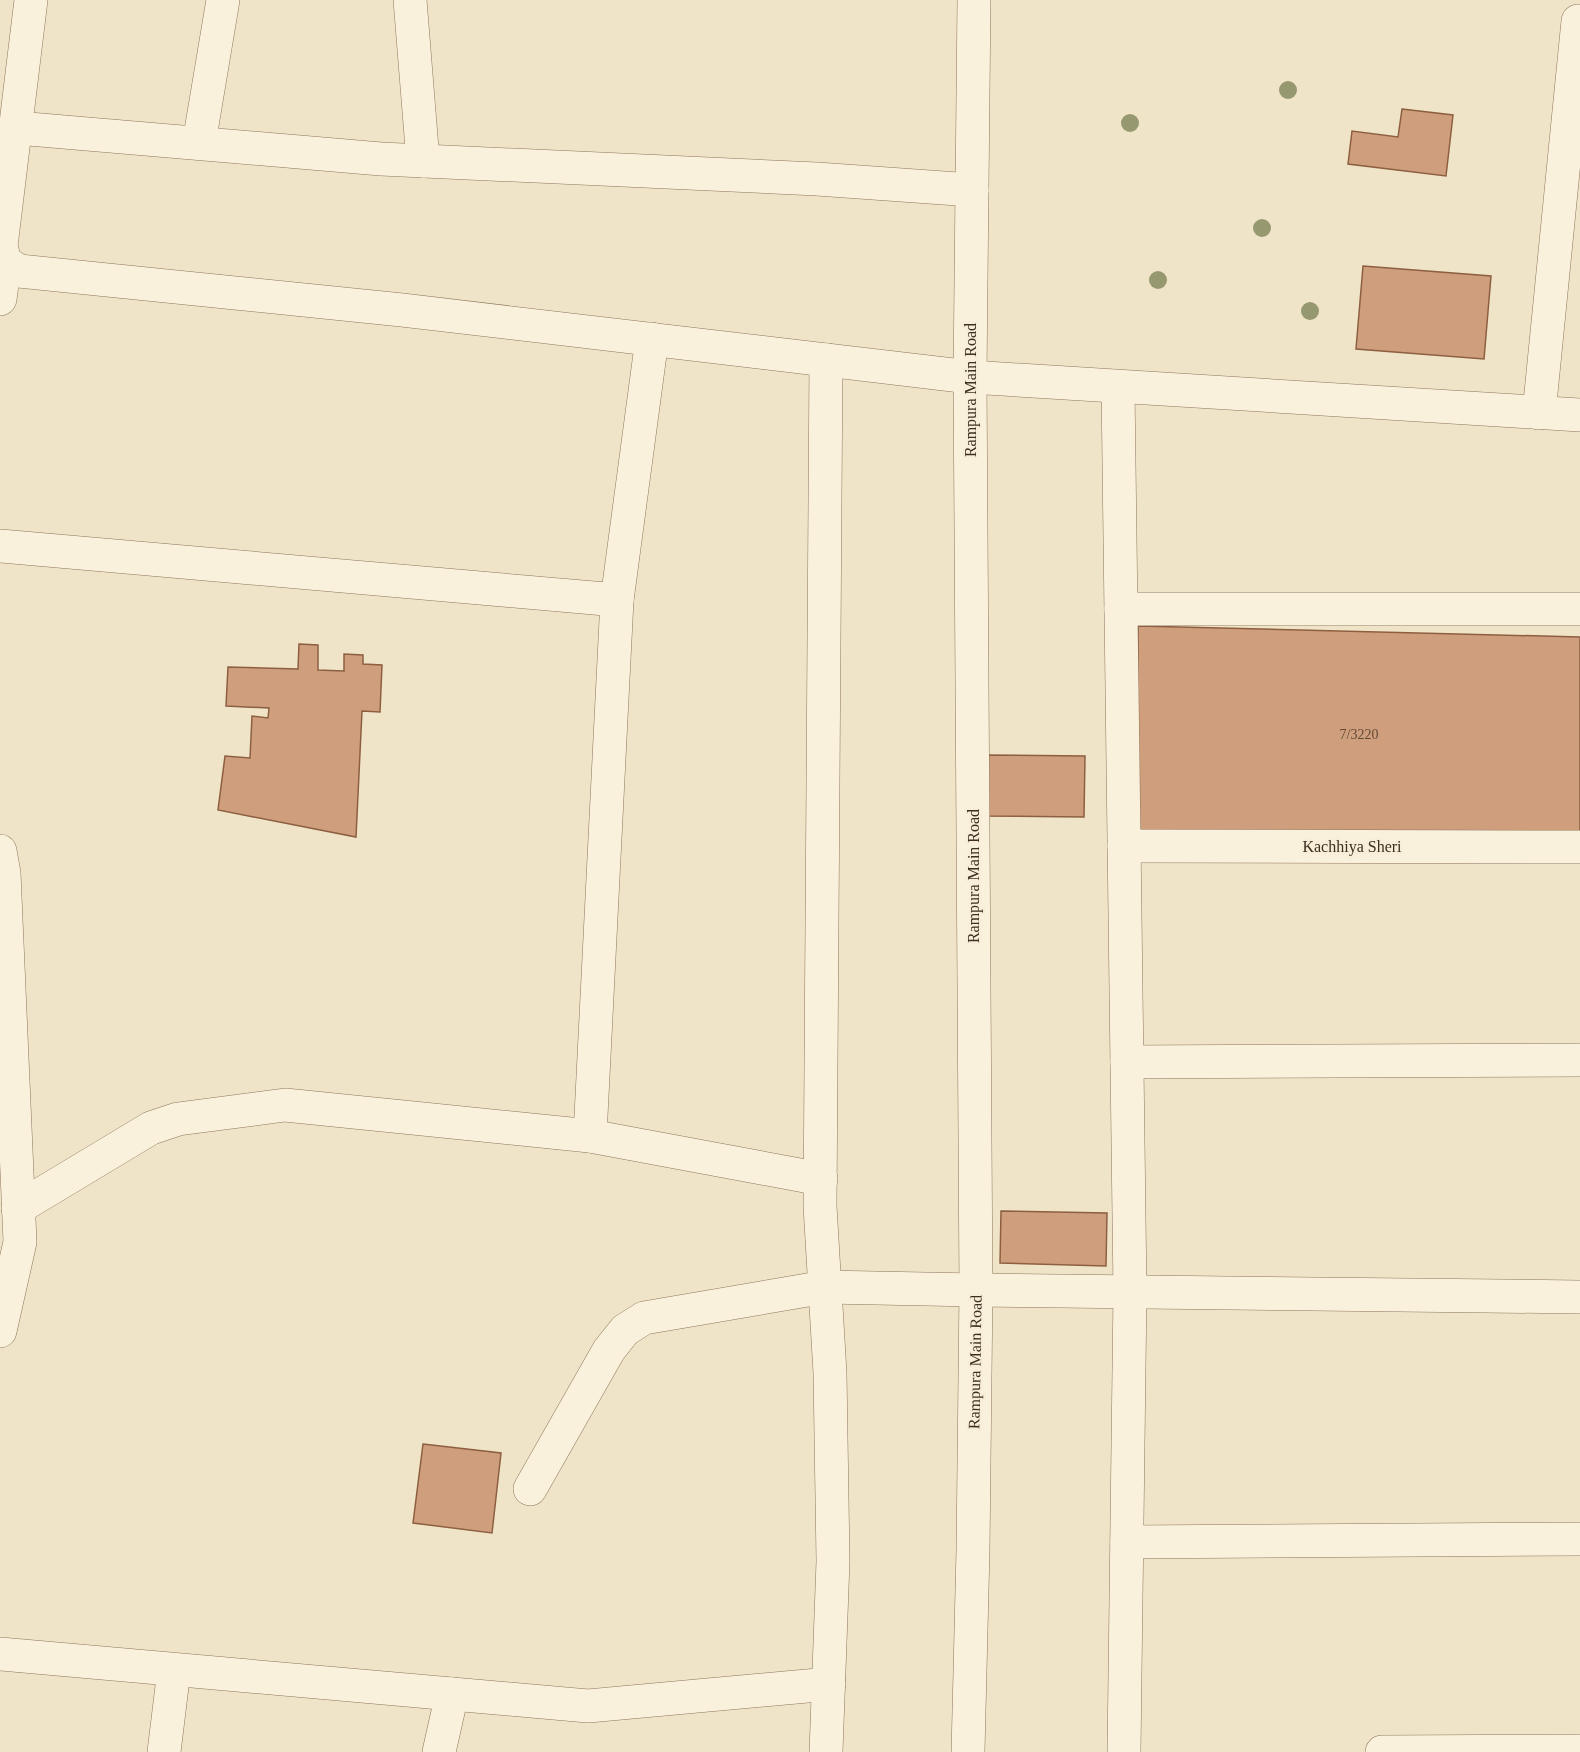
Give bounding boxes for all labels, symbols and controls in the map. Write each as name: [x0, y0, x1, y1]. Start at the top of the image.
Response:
street label: Rampura Main Road: [962, 323, 980, 457]
house number: 7/3220: [1340, 727, 1378, 742]
street label: Rampura Main Road: [965, 809, 983, 943]
street label: Kachhiya Sheri: [1302, 838, 1402, 856]
street label: Rampura Main Road: [965, 1295, 986, 1429]

